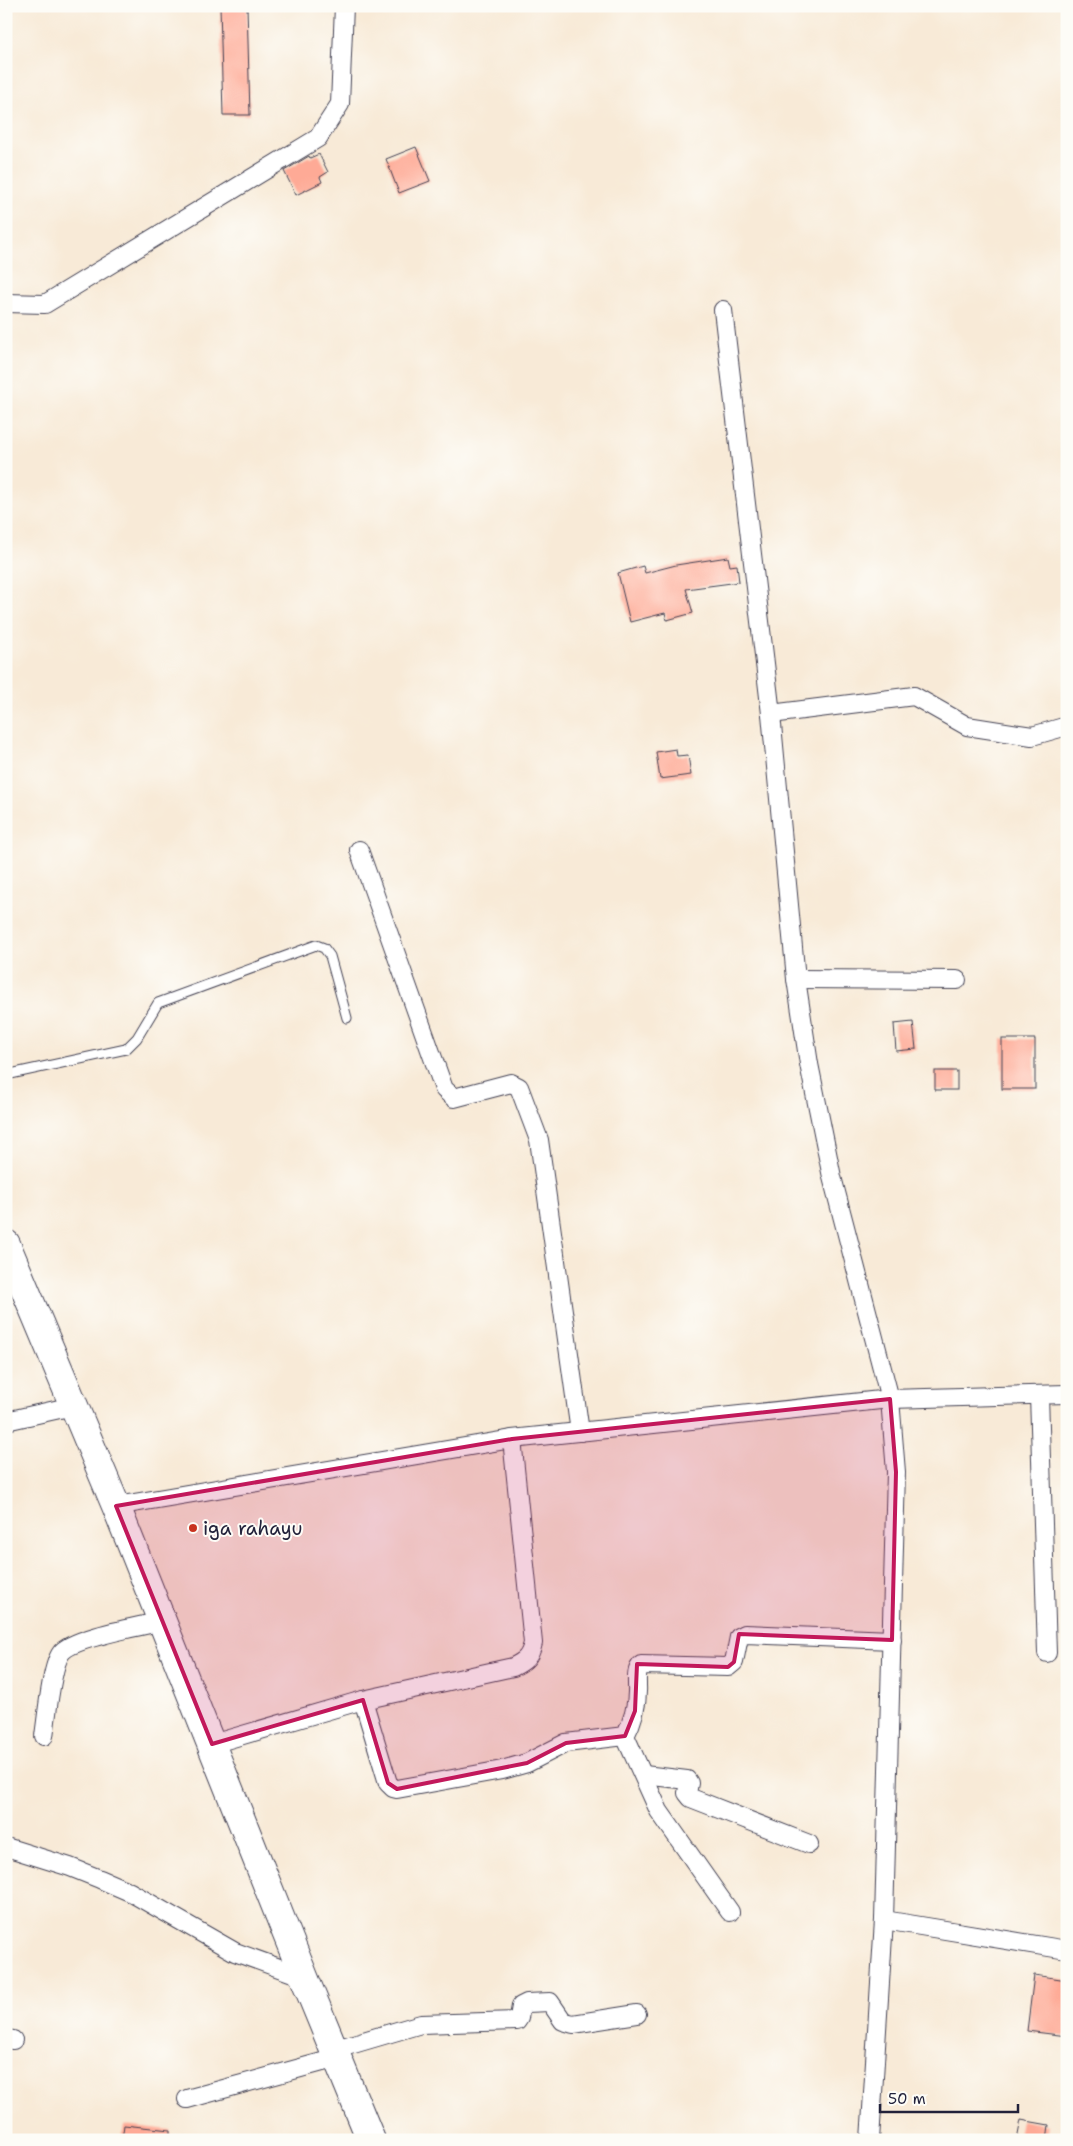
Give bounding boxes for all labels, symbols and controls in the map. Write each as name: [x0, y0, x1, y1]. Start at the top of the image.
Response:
place label: iga rahayu: [203, 1516, 302, 1541]
marker: iga rahayu: [187, 1522, 199, 1534]
scale bar: [880, 2081, 1018, 2113]
text: 50 m: [888, 2089, 926, 2109]

